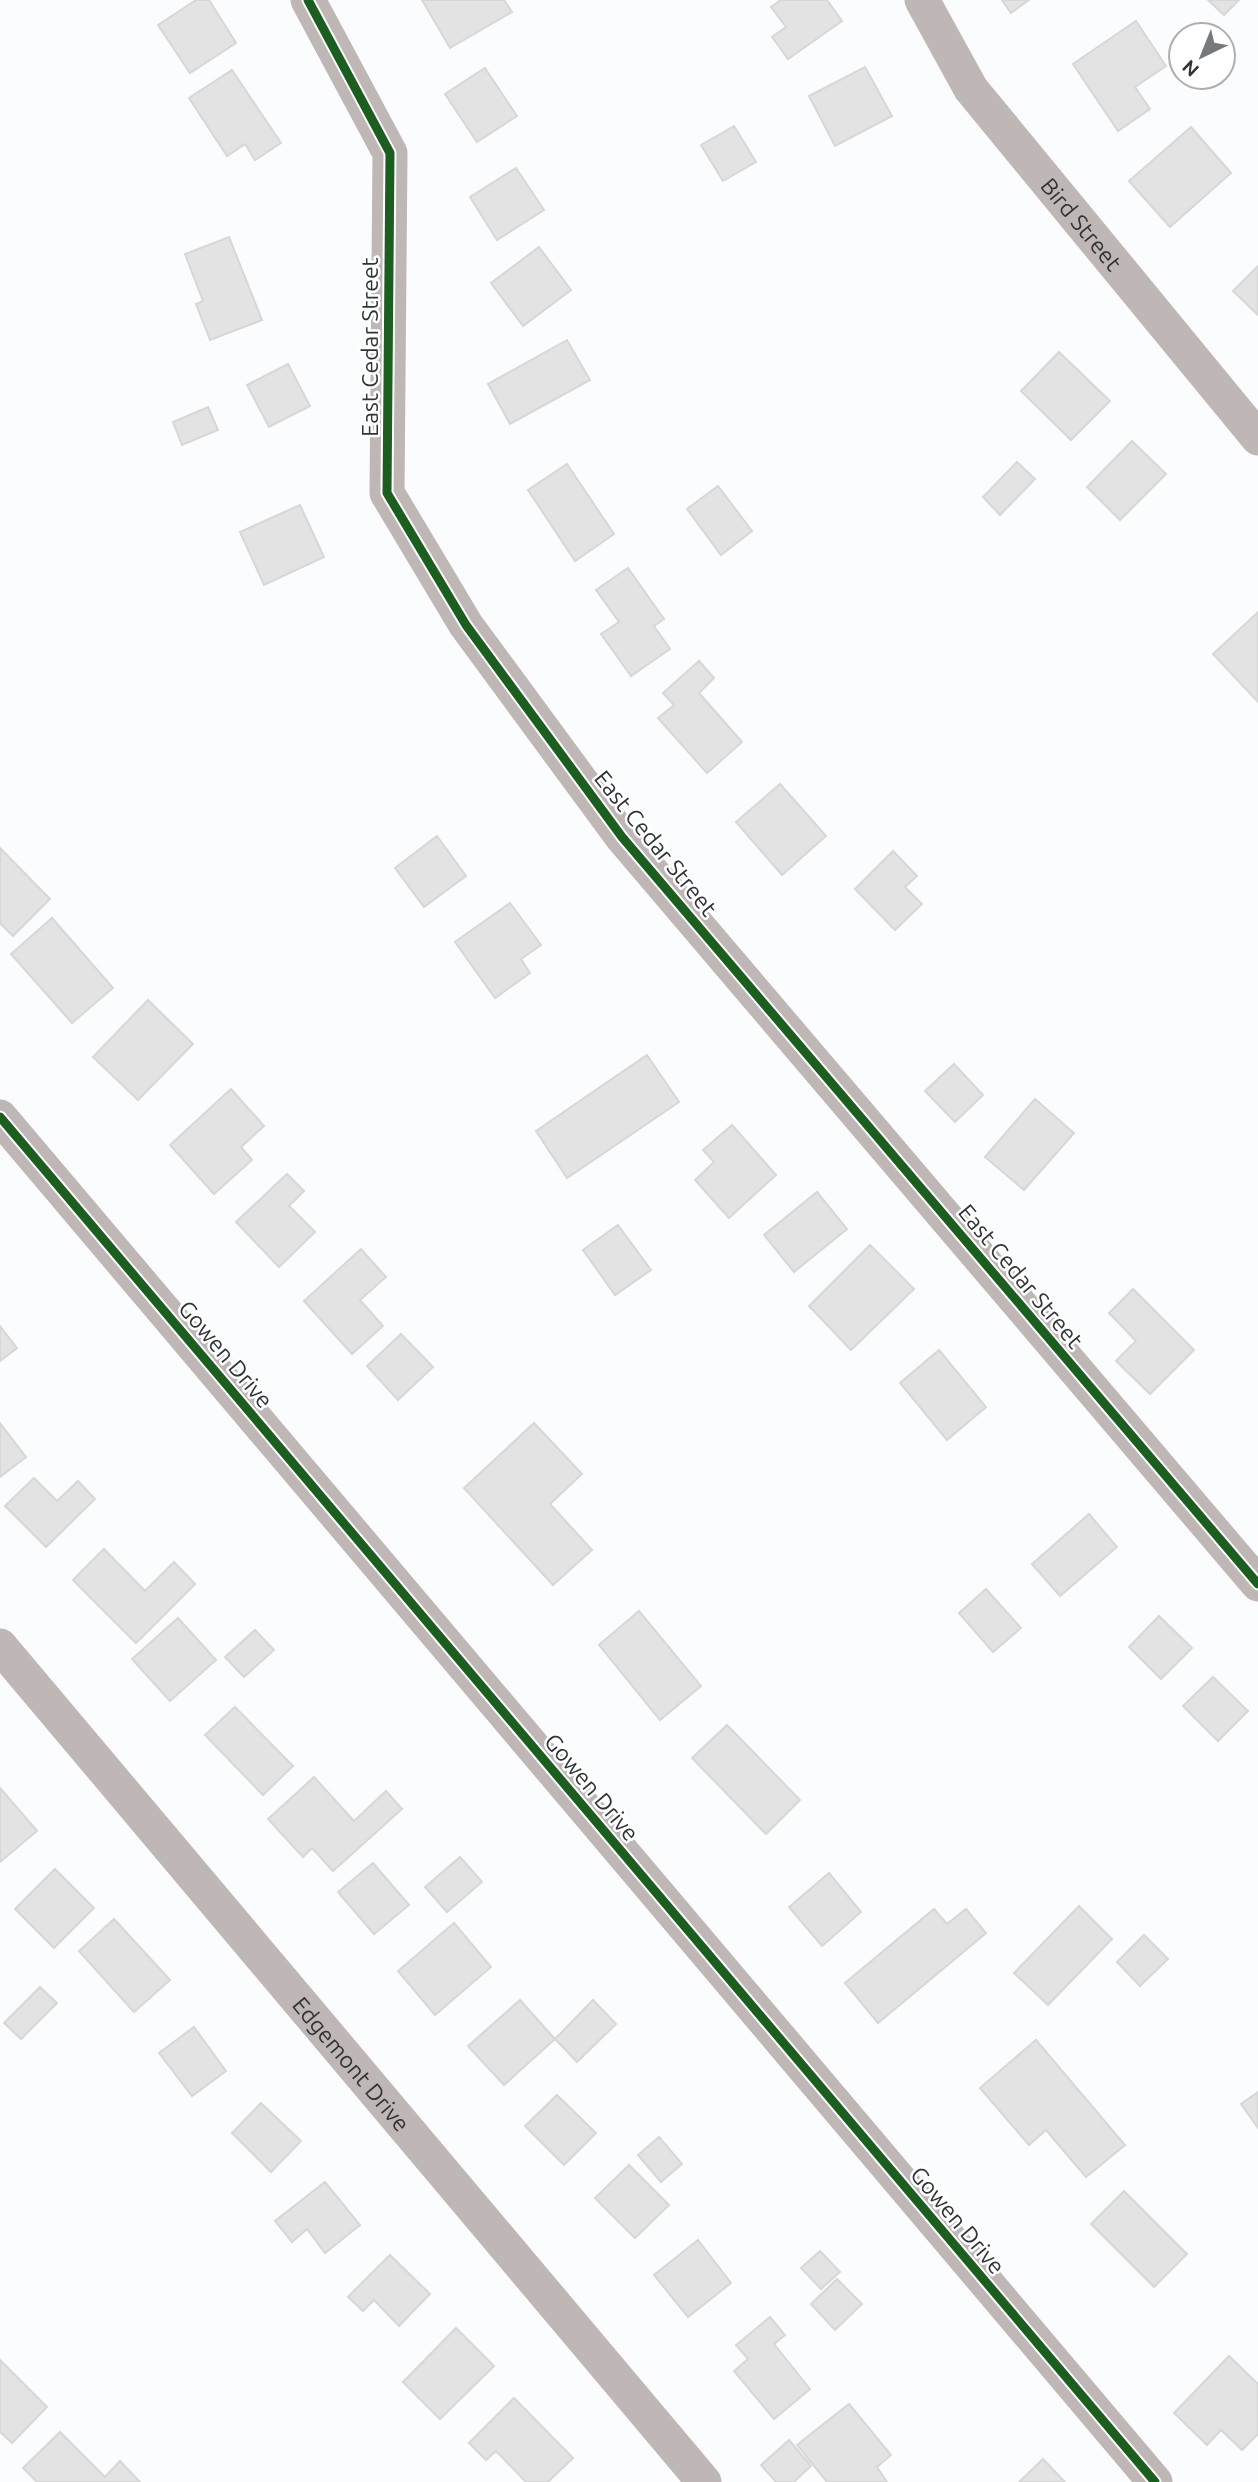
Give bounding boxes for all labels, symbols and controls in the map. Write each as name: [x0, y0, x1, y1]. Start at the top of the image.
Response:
north arrow: [1167, 21, 1237, 91]
text: N: [1178, 56, 1203, 81]
street label: Bird Street: [1037, 173, 1127, 275]
street label: East Cedar Street: [357, 257, 382, 437]
street label: East Cedar Street: [590, 765, 722, 921]
street label: East Cedar Street: [954, 1199, 1088, 1353]
street label: Gowen Drive: [174, 1295, 278, 1413]
street label: Gowen Drive: [540, 1728, 644, 1846]
street label: Edgemont Drive: [288, 1992, 415, 2136]
street label: Gowen Drive: [906, 2161, 1010, 2279]

